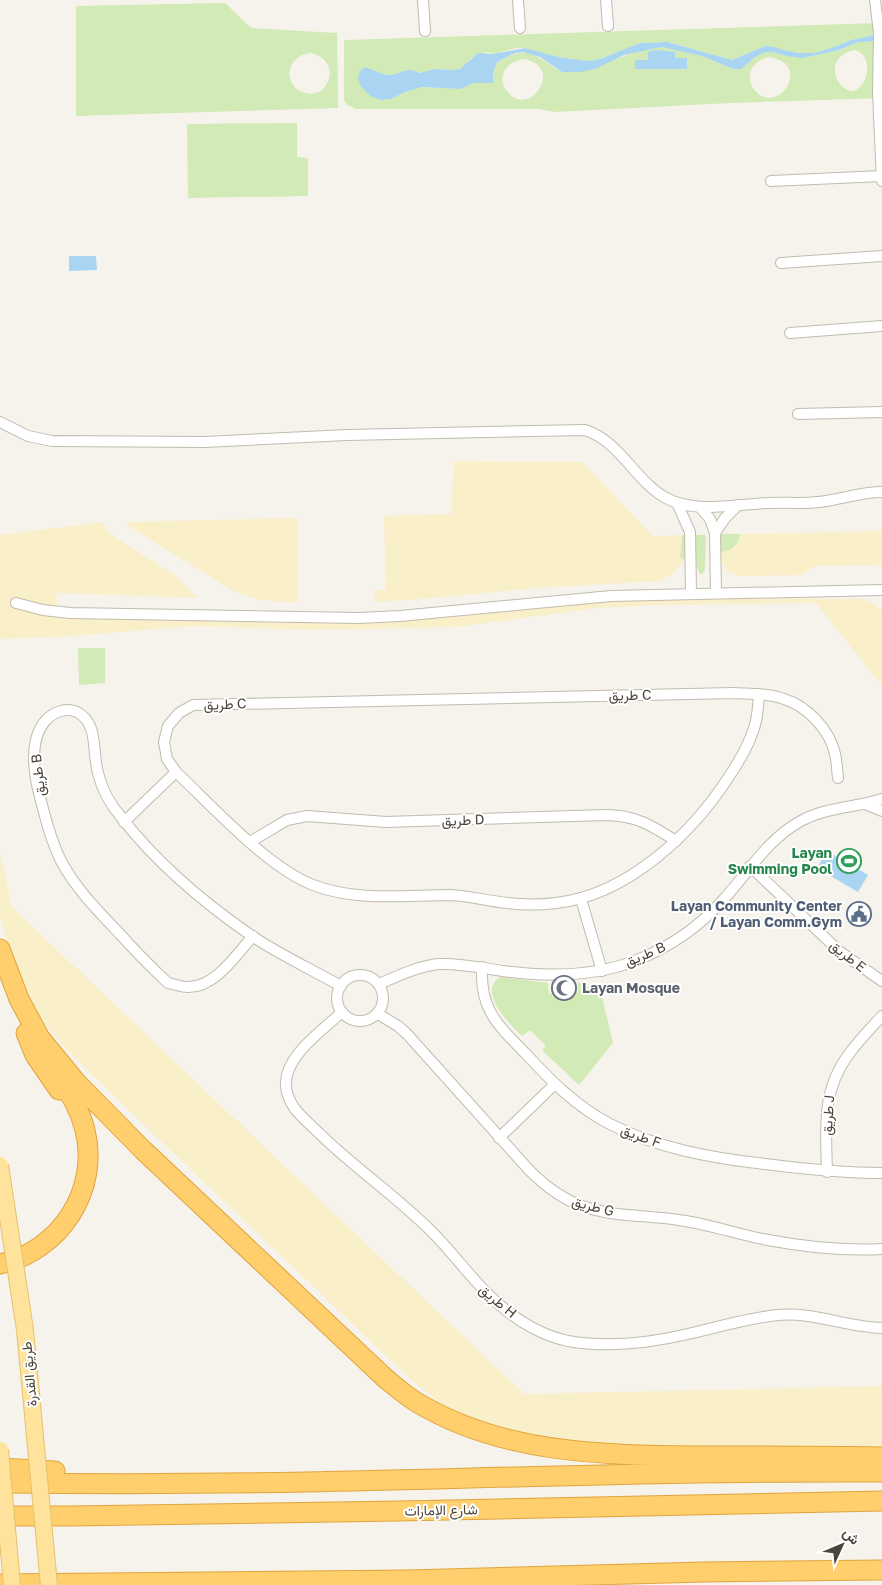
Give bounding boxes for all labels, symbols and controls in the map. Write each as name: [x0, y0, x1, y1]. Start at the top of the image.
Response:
street label: طريق C: [608, 686, 652, 704]
street label: طريق C: [203, 694, 247, 714]
street label: طريق B: [27, 753, 49, 797]
street label: طريق D: [441, 810, 485, 830]
place label: Layan Swimming Pool: [728, 844, 832, 877]
sports icon: Layan Swimming Pool: [836, 848, 862, 874]
place label: Layan Community Center / Layan Comm.Gym: [671, 897, 843, 930]
public building icon: Layan Community Center / Layan Comm.Gym: [846, 901, 872, 927]
street label: طريق E: [826, 936, 870, 976]
street label: طريق B: [622, 937, 668, 971]
mosque icon: Layan Mosque: [551, 975, 577, 1001]
place label: Layan Mosque: [582, 979, 680, 996]
street label: طريق J: [818, 1094, 838, 1136]
street label: طريق F: [618, 1120, 664, 1152]
street label: طريق G: [570, 1192, 616, 1220]
street label: طريق H: [475, 1280, 521, 1322]
street label: طريق القدرة: [17, 1341, 41, 1407]
street label: شارع الإمارات: [404, 1500, 478, 1522]
north arrow: [817, 1520, 867, 1570]
text: ش: [839, 1524, 864, 1548]

